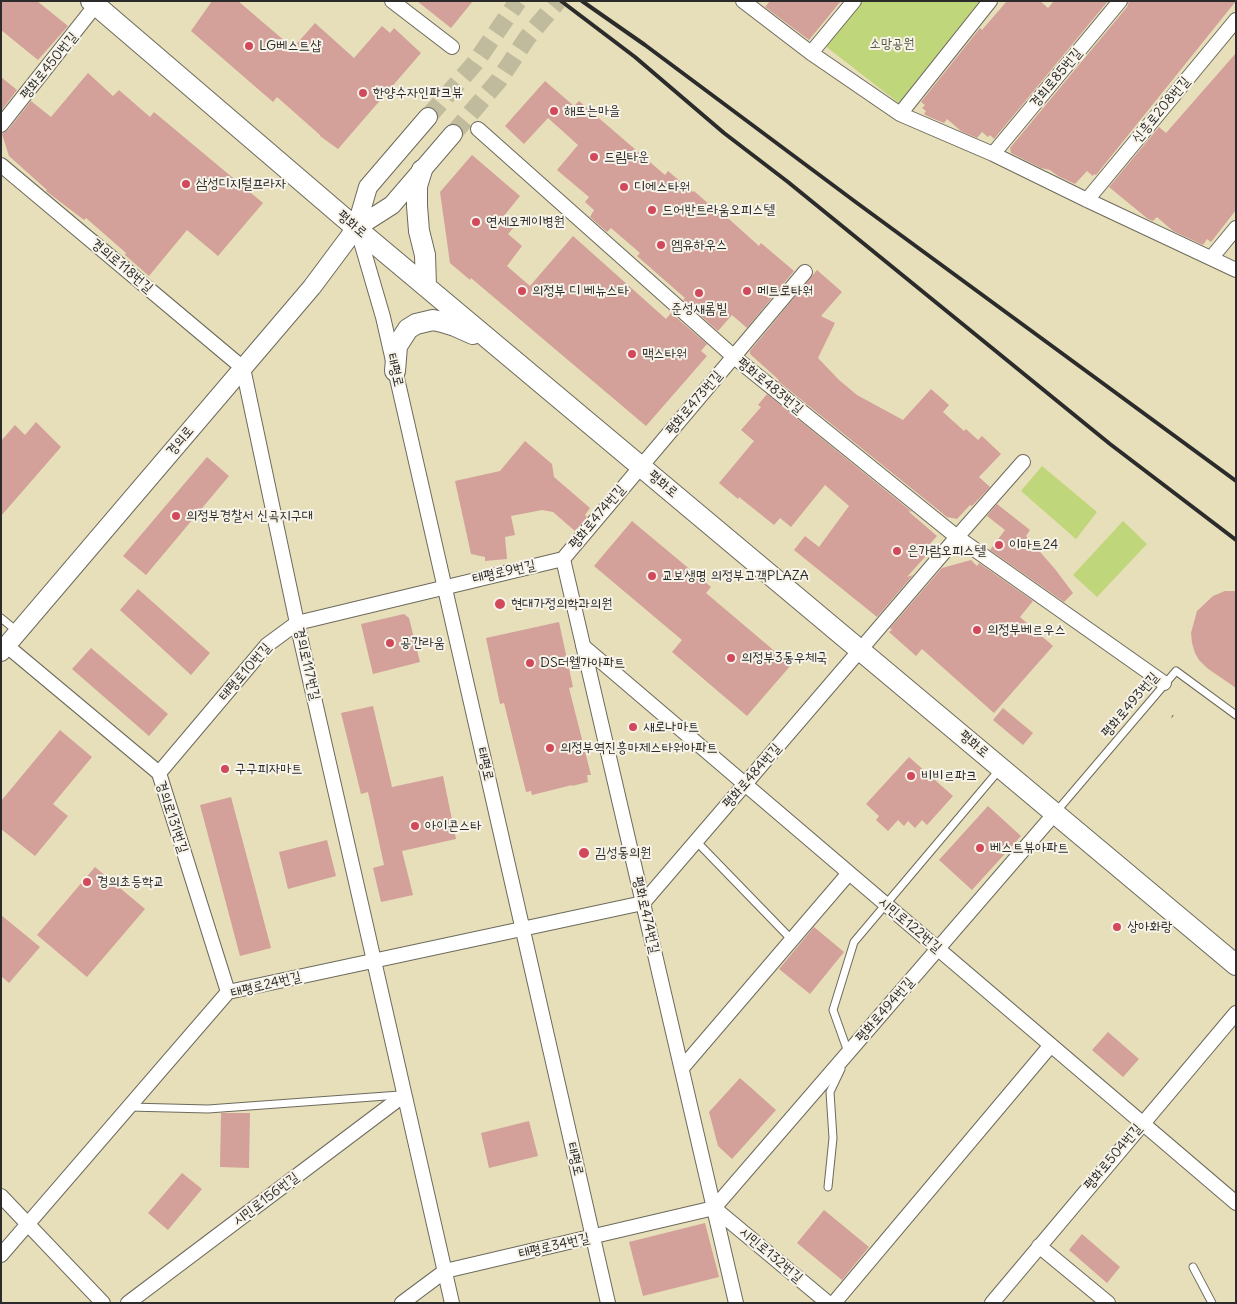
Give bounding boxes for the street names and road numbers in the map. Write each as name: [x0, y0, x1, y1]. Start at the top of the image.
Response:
street label: 평화로450번길: [17, 29, 81, 103]
street label: 경희로85번길: [1026, 45, 1086, 111]
street label: 신흥로208번길: [1128, 73, 1194, 147]
street label: 평화로: [334, 207, 370, 241]
street label: 경의로118번길: [88, 235, 156, 297]
street label: 태평로: [383, 352, 407, 388]
street label: 평화로483번길: [733, 354, 807, 418]
street label: 평화로473번길: [662, 367, 726, 439]
street label: 경의로: [163, 423, 197, 459]
street label: 평화로: [645, 467, 681, 501]
street label: 평화로474번길: [565, 481, 629, 553]
street label: 태평로9번길: [471, 557, 537, 587]
street label: 경의로117번길: [290, 626, 324, 702]
street label: 태평로10번길: [215, 640, 275, 704]
street label: 평화로493번길: [1098, 669, 1162, 741]
street label: 평화로: [956, 727, 992, 761]
street label: 평화로484번길: [719, 740, 785, 812]
street label: 태평로: [473, 746, 497, 782]
street label: 경의로131번길: [152, 779, 192, 855]
street label: 평화로474번길: [629, 875, 663, 955]
street label: 시민로122번길: [875, 894, 945, 956]
street label: 태평로24번길: [229, 968, 303, 1002]
street label: 평화로494번길: [852, 974, 918, 1046]
street label: 평화로504번길: [1080, 1120, 1146, 1194]
street label: 태평로: [563, 1141, 587, 1177]
street label: 시민로156번길: [230, 1169, 302, 1229]
street label: 시민로132번길: [736, 1224, 806, 1286]
street label: 태평로34번길: [517, 1230, 591, 1262]

